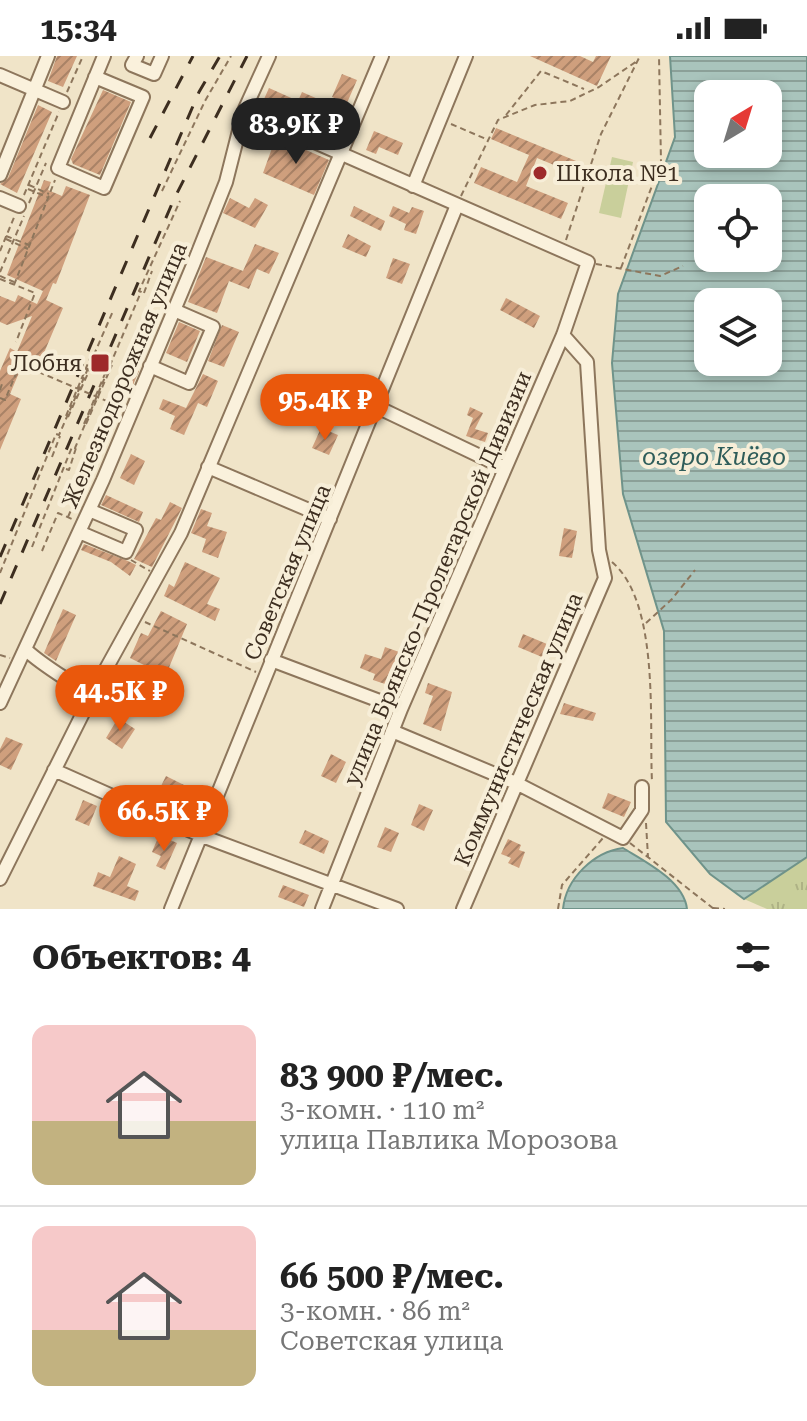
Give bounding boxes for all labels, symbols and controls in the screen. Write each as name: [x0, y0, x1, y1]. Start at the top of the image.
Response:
text: 15:34: [40, 11, 117, 46]
north arrow: [694, 80, 782, 168]
map controls: [694, 80, 782, 376]
pin: 83.9K ₽: [222, 98, 370, 166]
text: 83.9K ₽: [249, 109, 343, 139]
place label: Школа №1: [556, 161, 679, 186]
marker: Школа №1: [531, 164, 549, 182]
button: locate: [694, 184, 782, 272]
street label: Железнодорожная улица: [57, 238, 192, 512]
button: layers: [694, 288, 782, 376]
place label: Лобня: [11, 351, 82, 376]
marker: Лобня: [89, 352, 111, 374]
street label: улица Брянско-Пролетарской Дивизии: [339, 367, 536, 789]
pin: 95.4K ₽: [251, 374, 399, 442]
text: 95.4K ₽: [278, 385, 372, 415]
water label: озеро Киёво: [642, 443, 786, 471]
street label: Советская улица: [239, 480, 336, 664]
street label: Коммунистическая улица: [449, 589, 588, 870]
pin: 44.5K ₽: [46, 665, 194, 733]
text: 44.5K ₽: [73, 676, 167, 706]
pin: 66.5K ₽: [90, 785, 238, 853]
text: 66.5K ₽: [117, 796, 211, 826]
icon: filters: [731, 935, 775, 979]
text: Объектов: 4: [32, 937, 251, 977]
text: 83 900 ₽/мес.: [280, 1055, 504, 1095]
icon: home: [96, 1057, 192, 1153]
text: 3-комн. · 110 m²: [280, 1095, 485, 1125]
text: улица Павлика Морозова: [280, 1125, 618, 1155]
text: 66 500 ₽/мес.: [280, 1256, 504, 1296]
icon: home: [96, 1258, 192, 1354]
text: 3-комн. · 86 m²: [280, 1296, 470, 1326]
text: Советская улица: [280, 1326, 503, 1356]

